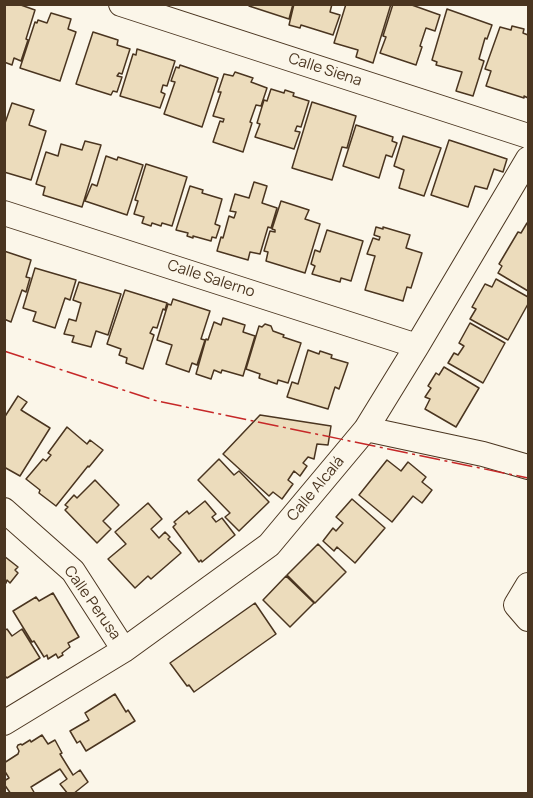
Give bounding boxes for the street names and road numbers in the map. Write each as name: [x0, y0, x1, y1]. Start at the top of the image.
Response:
street label: Calle Siena: [286, 50, 364, 90]
street label: Calle Salerno: [165, 256, 257, 302]
street label: Calle Alcalá: [284, 453, 348, 525]
street label: Calle Perusa: [60, 563, 124, 643]

